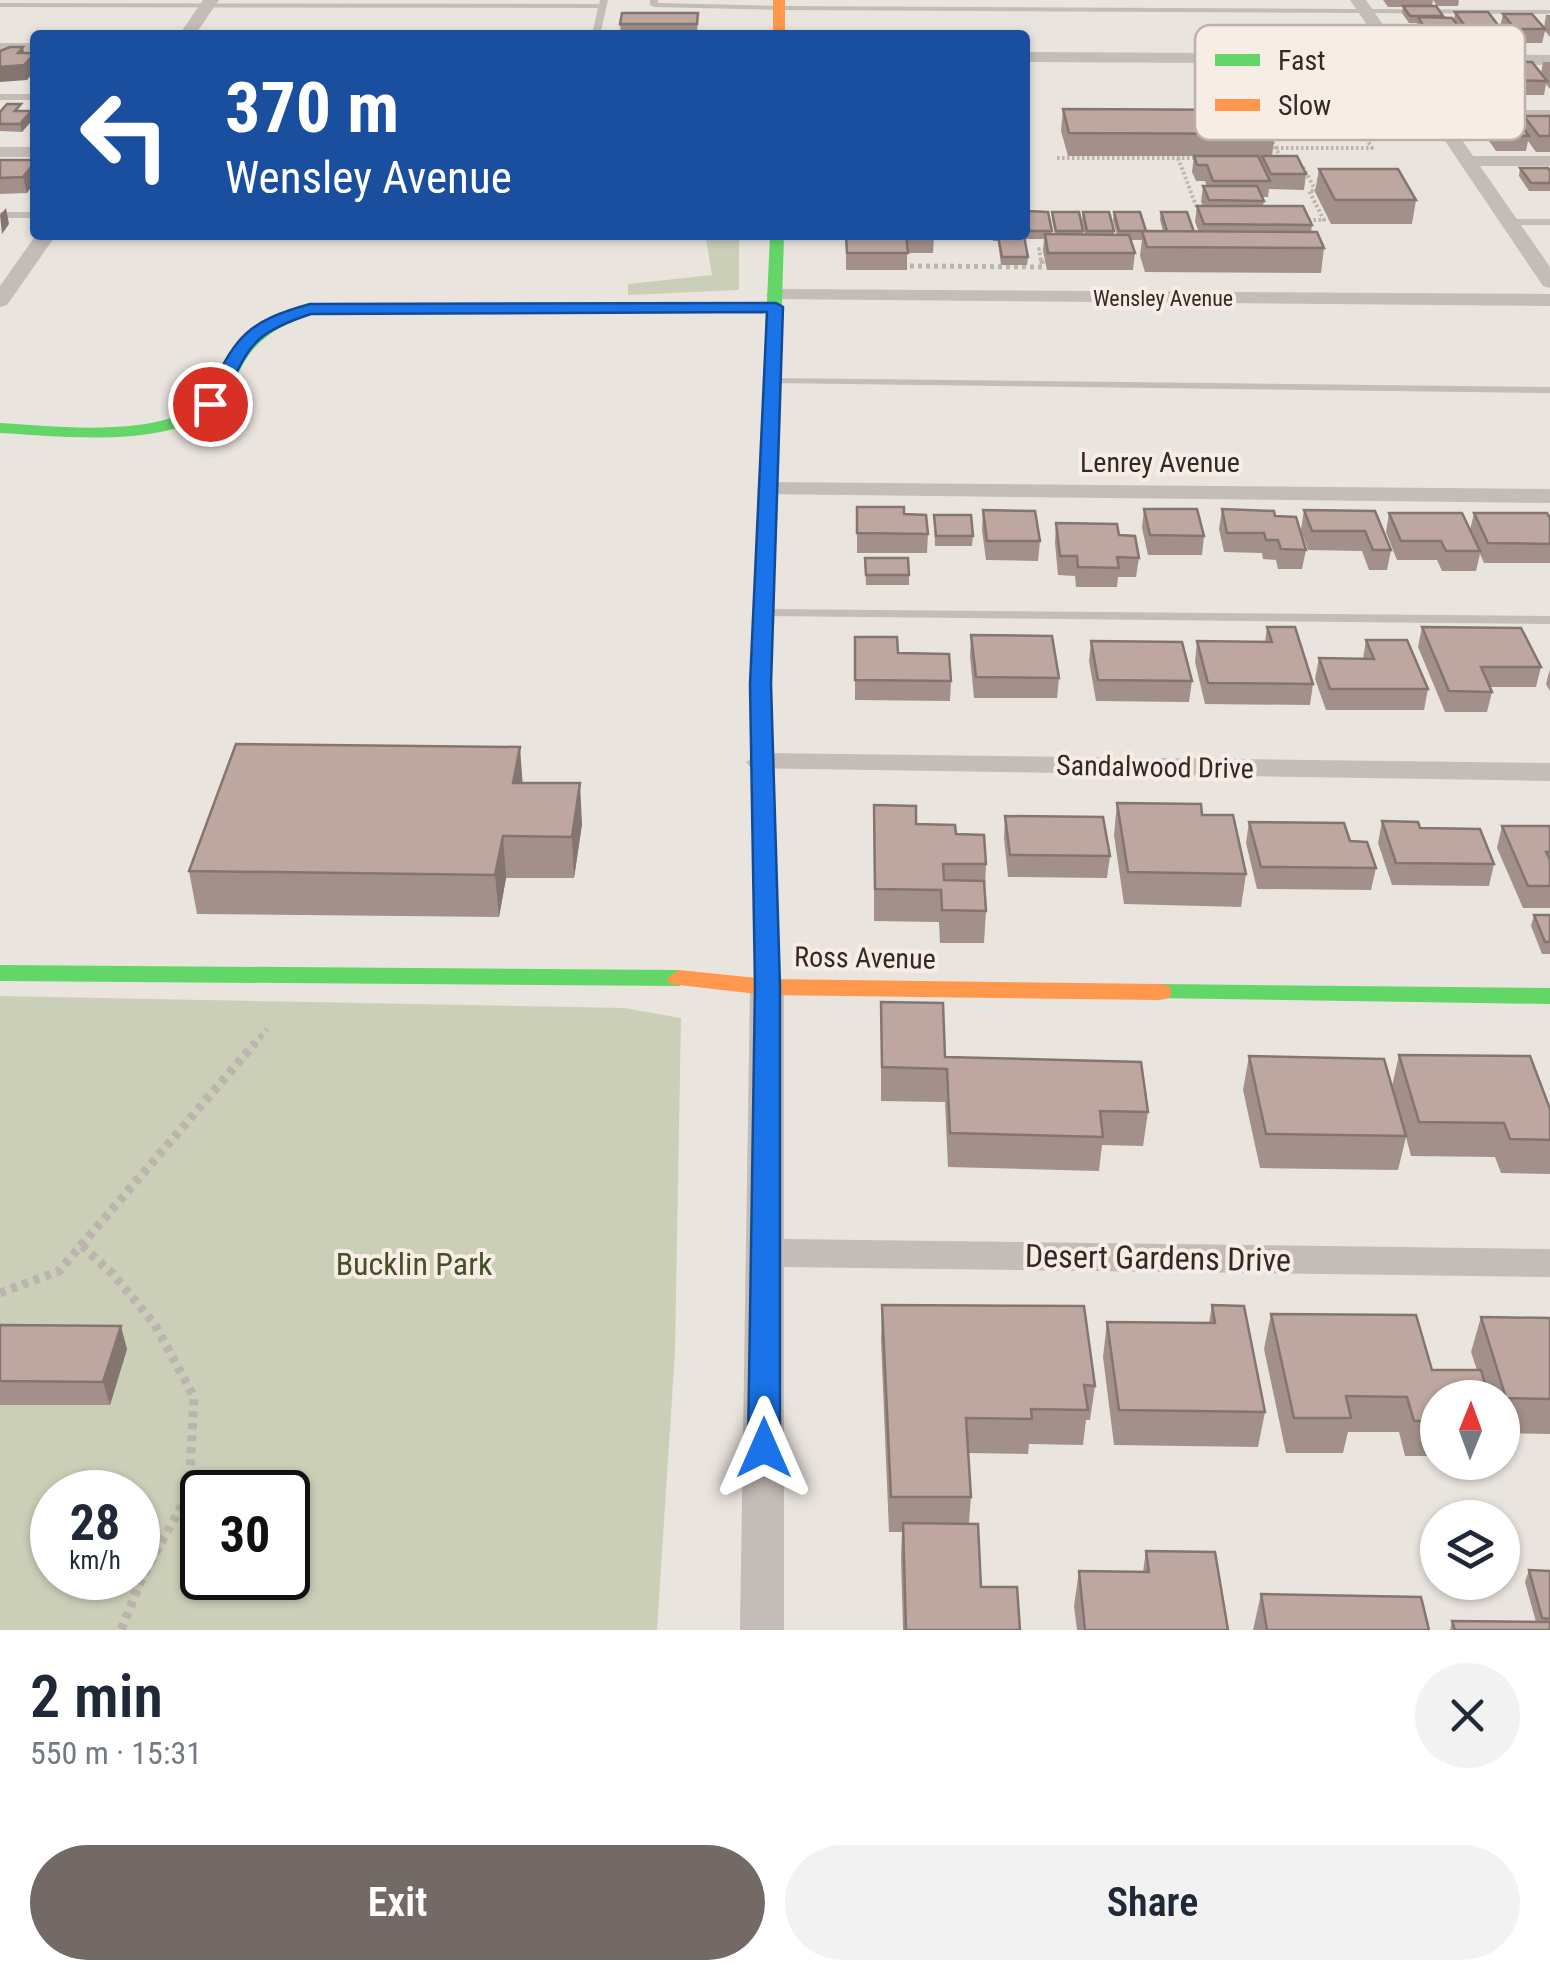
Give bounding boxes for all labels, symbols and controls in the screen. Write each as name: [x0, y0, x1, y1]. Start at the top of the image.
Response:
legend: [1195, 25, 1525, 140]
text: Fast: [1278, 44, 1325, 77]
text: 370 m: [225, 67, 399, 149]
icon: left: [60, 70, 190, 200]
text: Slow: [1278, 89, 1331, 122]
text: Wensley Avenue: [225, 151, 512, 204]
street label: Wensley Avenue: [1093, 286, 1233, 311]
pin: [168, 362, 253, 447]
icon: arrive: [183, 377, 238, 432]
street label: Lenrey Avenue: [1080, 446, 1240, 479]
street label: Sandalwood Drive: [1056, 749, 1254, 785]
street label: Ross Avenue: [794, 940, 936, 976]
street label: Desert Gardens Drive: [1025, 1237, 1291, 1279]
park label: Bucklin Park: [336, 1245, 493, 1283]
north arrow: [1420, 1380, 1520, 1480]
map controls: [1420, 1380, 1520, 1600]
position arrow: [712, 1396, 816, 1500]
speed limit sign: 30: [180, 1470, 310, 1600]
text: 28: [70, 1494, 120, 1552]
button: layers: [1420, 1500, 1520, 1600]
text: km/h: [69, 1546, 121, 1575]
text: 2 min: [30, 1661, 163, 1732]
button: close: [1415, 1663, 1520, 1768]
text: 550 m · 15:31: [30, 1734, 202, 1772]
button: Exit: [30, 1845, 765, 1960]
button: Share: [785, 1845, 1520, 1960]

